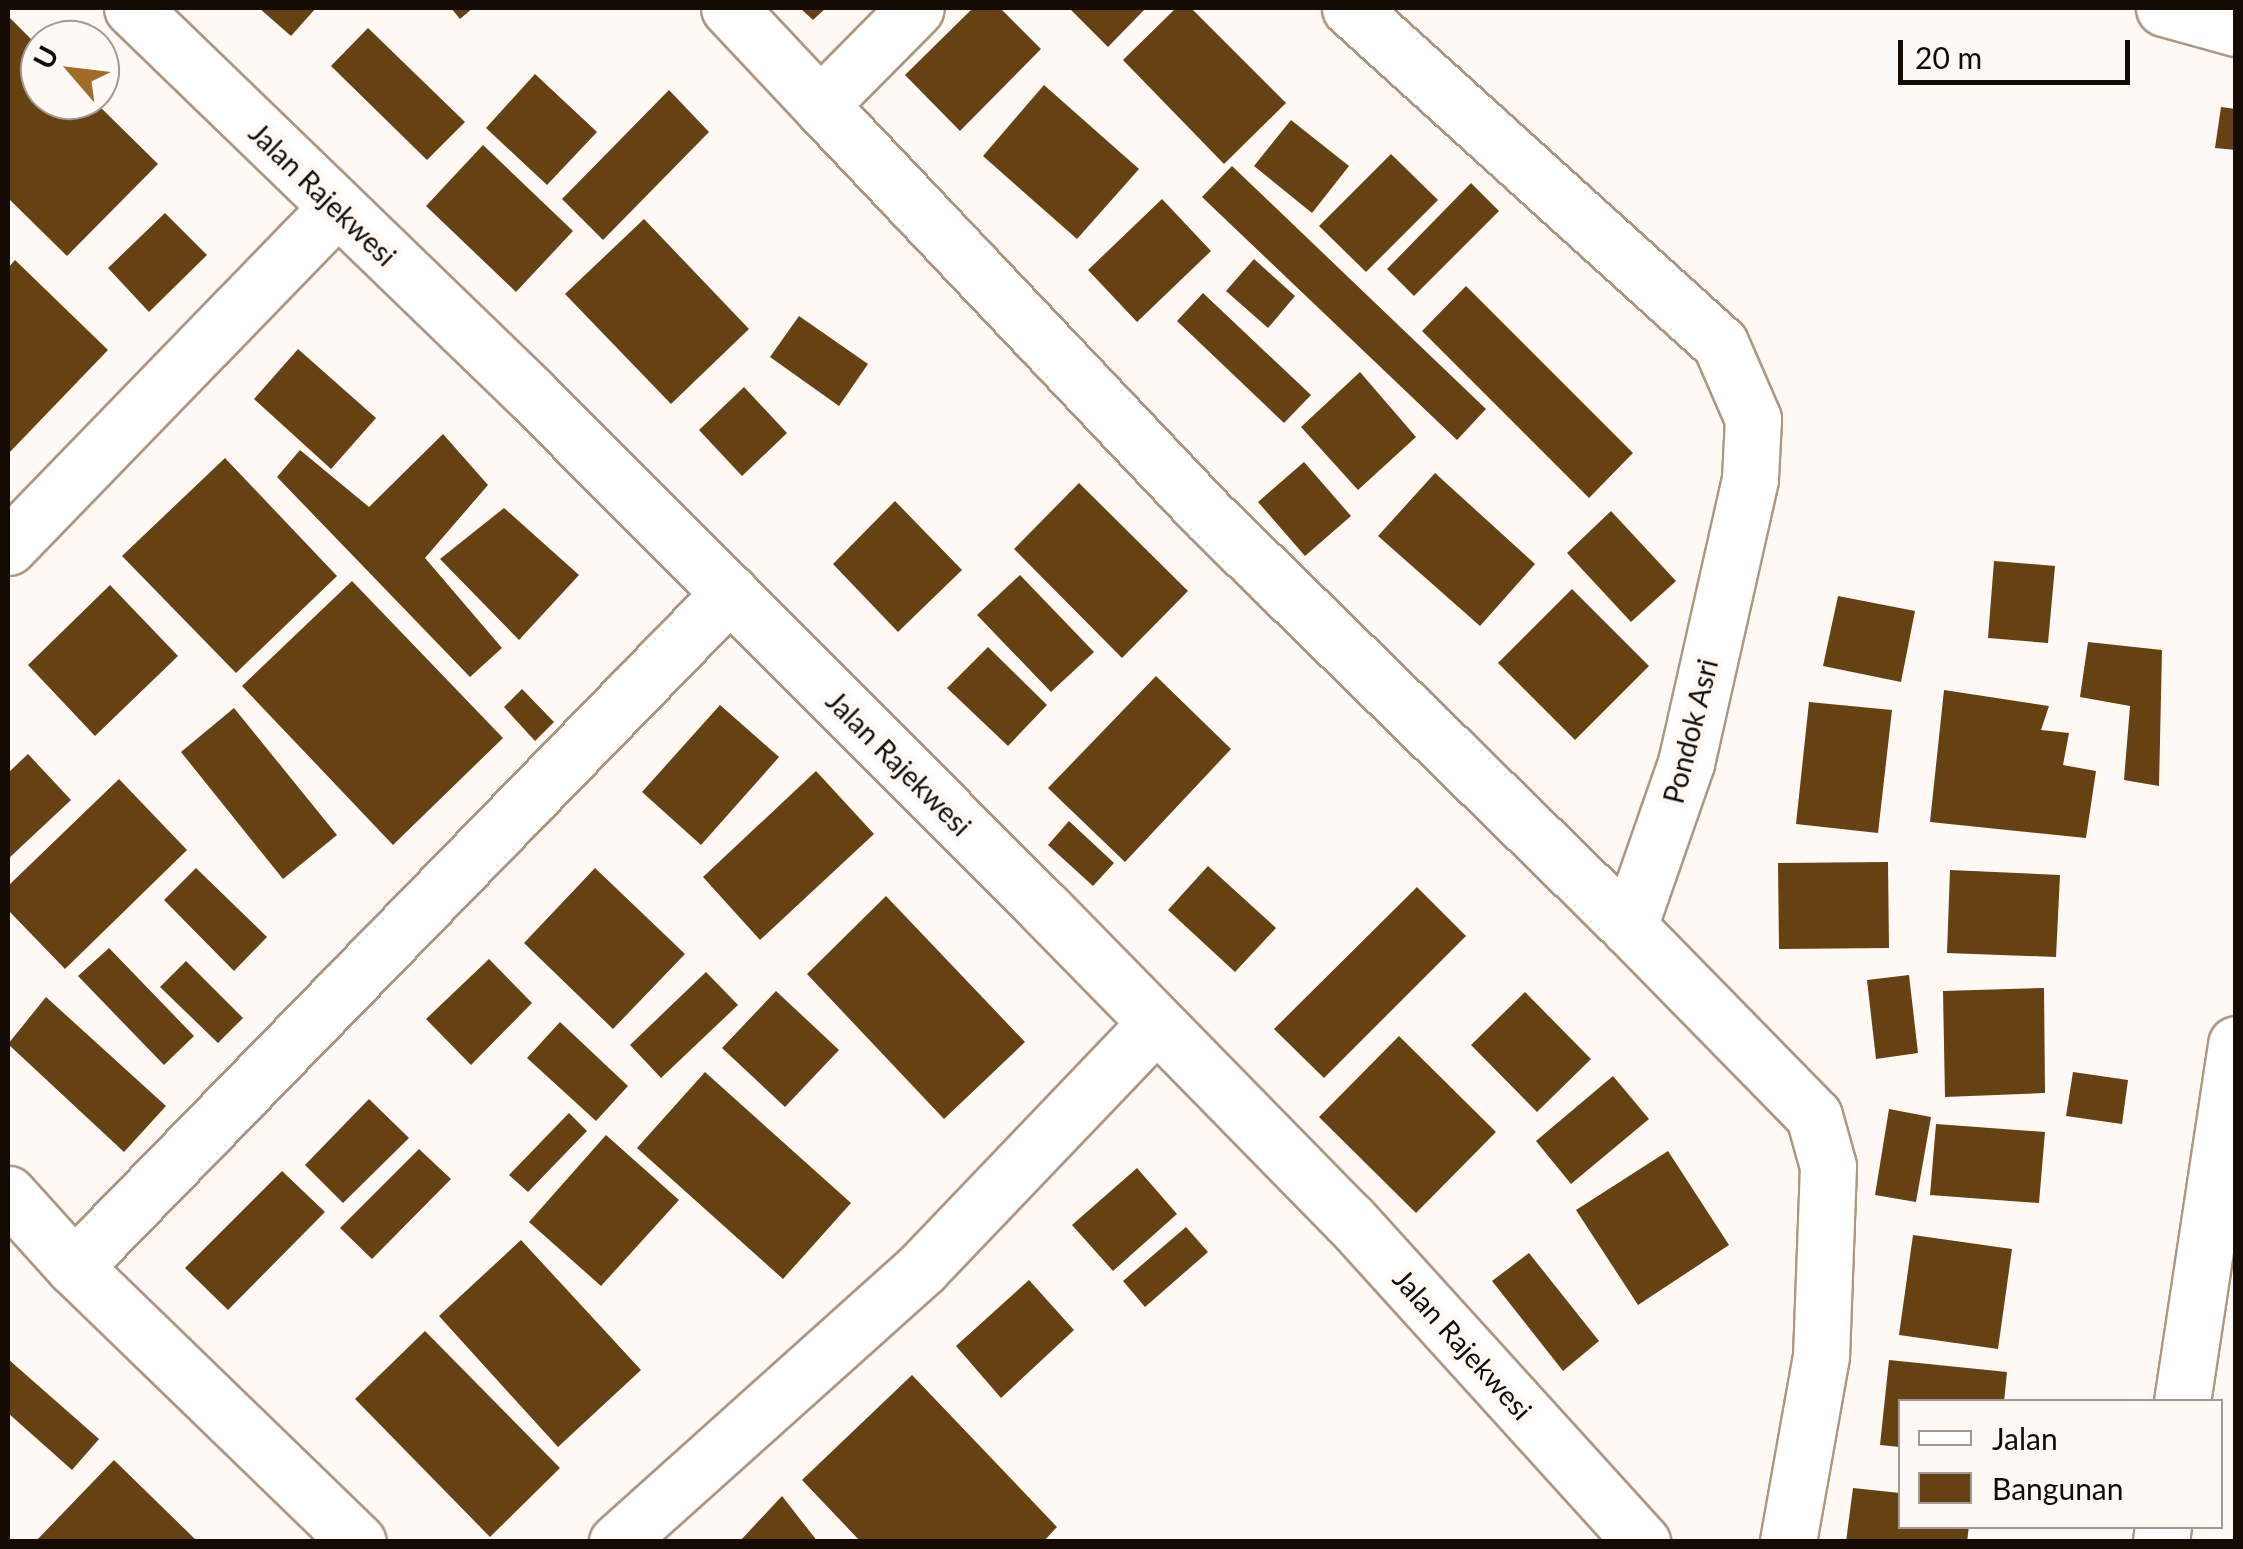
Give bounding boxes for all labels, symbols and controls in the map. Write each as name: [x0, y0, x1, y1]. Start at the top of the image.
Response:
north arrow: [20, 20, 120, 120]
scale bar: [1903, 20, 2136, 82]
text: 20 m: [1915, 39, 1982, 75]
text: U: [25, 40, 65, 74]
street label: Jalan Rajekwesi: [243, 116, 403, 272]
street label: Pondok Asri: [1656, 655, 1724, 807]
street label: Jalan Rajekwesi: [820, 684, 978, 842]
street label: Jalan Rajekwesi: [1387, 1262, 1539, 1426]
legend: [1898, 1399, 2223, 1529]
text: Jalan: [1992, 1420, 2058, 1456]
text: Bangunan: [1992, 1470, 2124, 1506]

